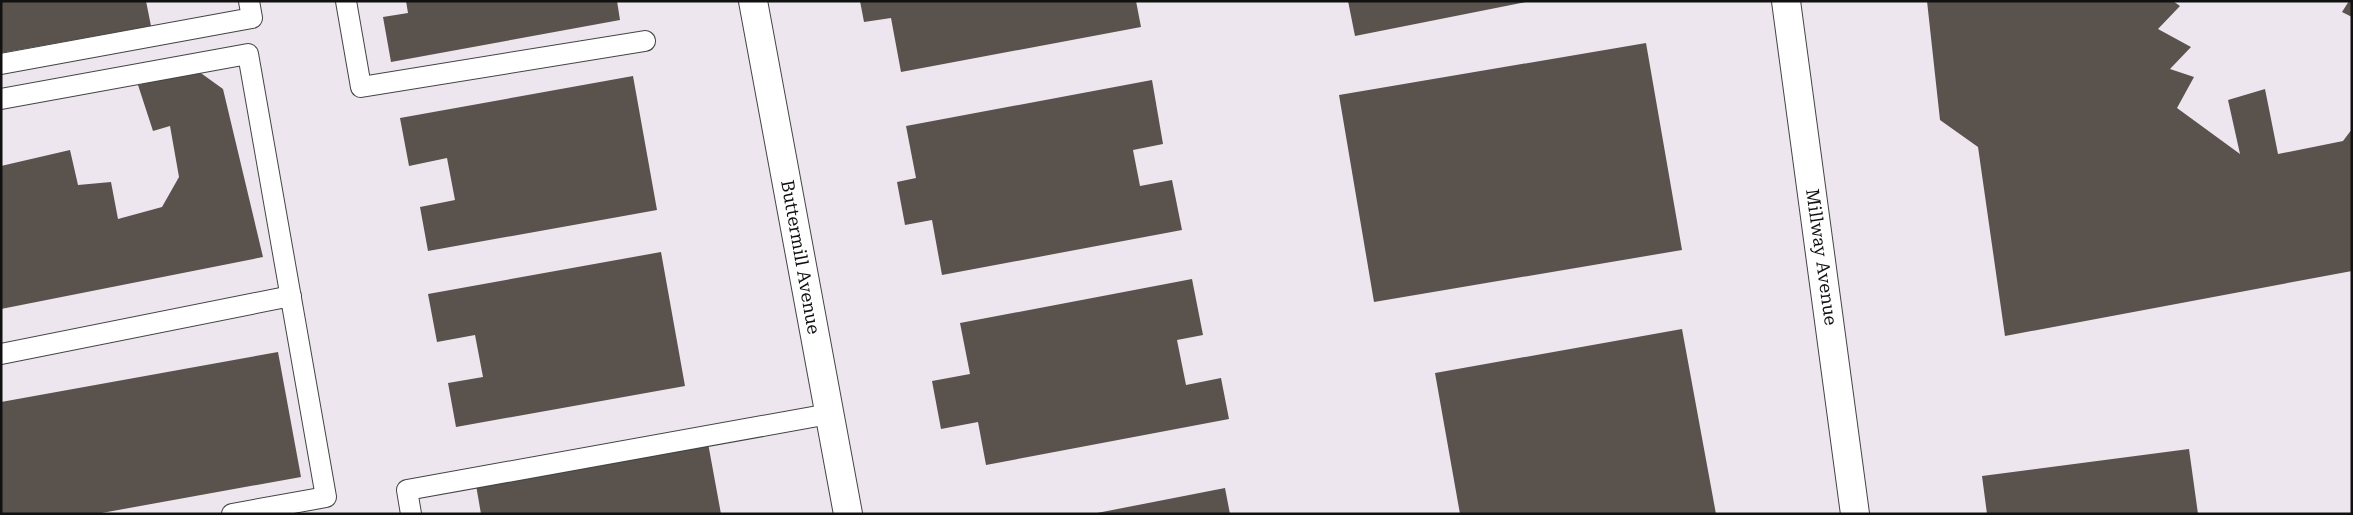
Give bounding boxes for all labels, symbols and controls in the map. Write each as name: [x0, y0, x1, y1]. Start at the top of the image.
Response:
street label: Buttermill Avenue: [777, 178, 825, 336]
street label: Millway Avenue: [1802, 187, 1842, 327]

